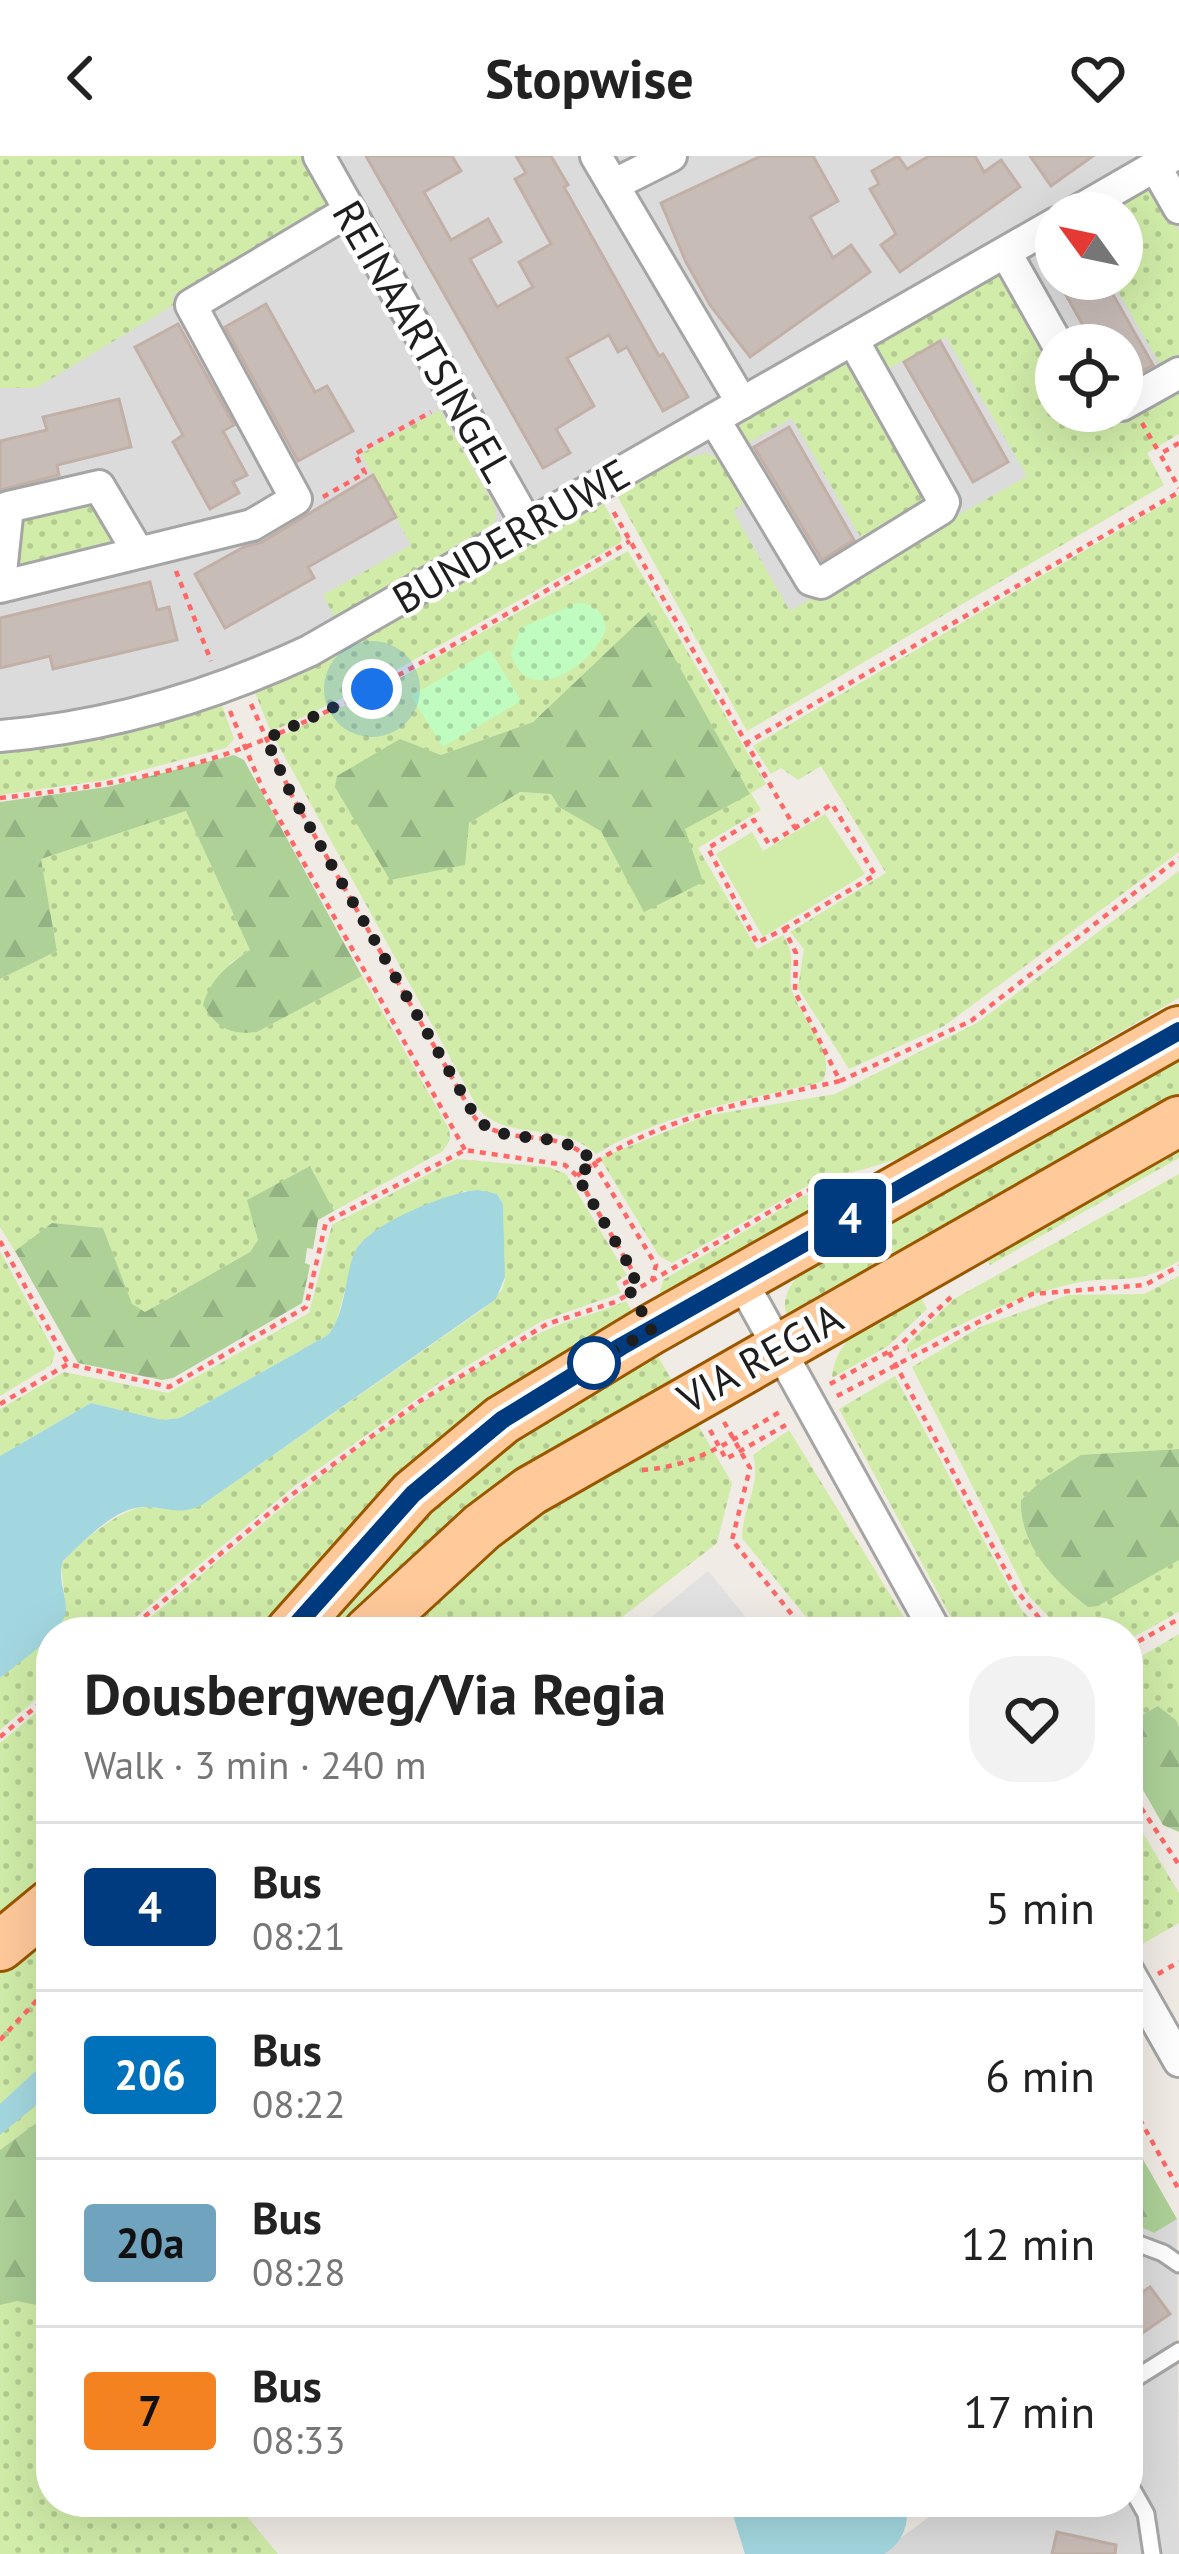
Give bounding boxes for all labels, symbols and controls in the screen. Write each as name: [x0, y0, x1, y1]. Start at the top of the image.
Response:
text: Stopwise: [485, 43, 694, 113]
icon: back: [48, 45, 114, 111]
icon: heart: [1065, 45, 1131, 111]
street label: REINAARTSINGEL: [321, 190, 526, 491]
north arrow: [1035, 192, 1143, 300]
map controls: [1035, 192, 1143, 432]
button: locate: [1035, 324, 1143, 432]
street label: BUNDERRUWE: [382, 446, 639, 626]
your location: [342, 659, 402, 719]
line badge: 4: [811, 1179, 889, 1257]
text: 4: [838, 1190, 862, 1245]
street label: VIA REGIA: [667, 1290, 852, 1426]
unlabelled marker: [569, 1338, 619, 1388]
button: heart: [969, 1656, 1095, 1782]
text: Dousbergweg/Via Regia: [84, 1657, 666, 1731]
text: Walk · 3 min · 240 m: [84, 1739, 426, 1790]
text: Bus: [252, 1852, 322, 1910]
text: 5 min: [985, 1878, 1095, 1936]
text: 4: [138, 1879, 162, 1934]
text: 08:21: [252, 1910, 346, 1961]
text: Bus: [252, 2020, 322, 2078]
text: 6 min: [985, 2046, 1095, 2104]
text: 206: [114, 2047, 186, 2102]
text: 08:22: [252, 2078, 346, 2129]
text: Bus: [252, 2188, 322, 2246]
text: 12 min: [961, 2214, 1095, 2272]
text: 20a: [116, 2215, 184, 2270]
text: 08:28: [252, 2246, 346, 2297]
text: Bus: [252, 2356, 322, 2414]
text: 17 min: [963, 2382, 1095, 2440]
text: 7: [138, 2383, 162, 2438]
text: 08:33: [252, 2414, 346, 2465]

